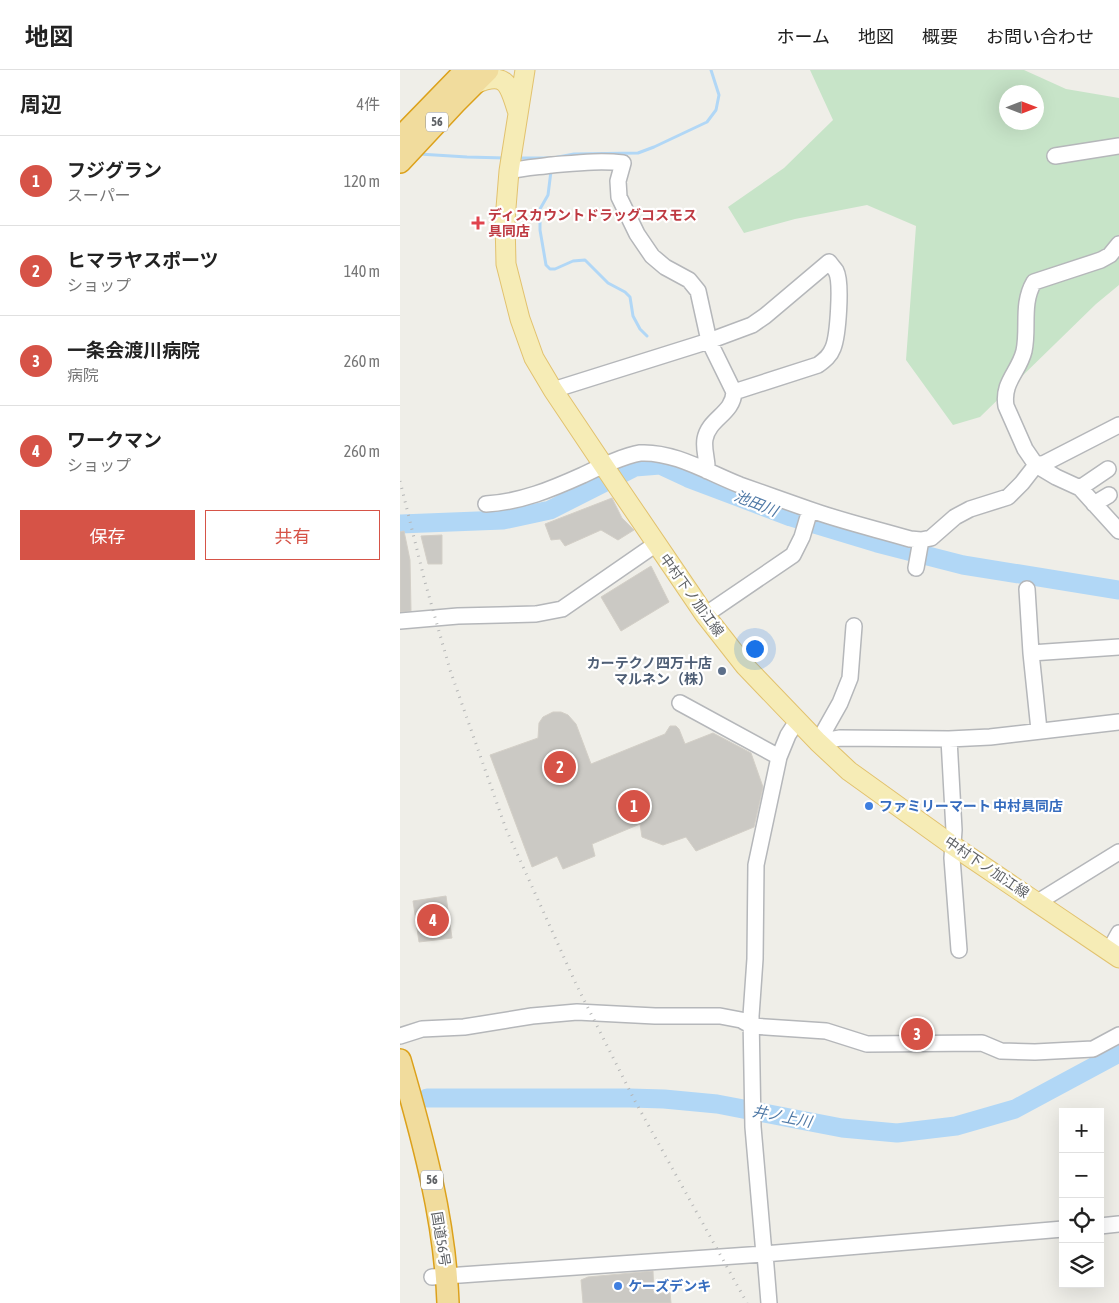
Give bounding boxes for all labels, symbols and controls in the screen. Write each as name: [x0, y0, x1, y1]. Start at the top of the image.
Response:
text: 地図: [25, 23, 73, 50]
text: ホーム: [777, 26, 830, 47]
text: 地図: [858, 26, 894, 47]
text: 概要: [922, 26, 958, 47]
text: お問い合わせ: [986, 26, 1094, 47]
north arrow: [999, 85, 1044, 130]
text: 周辺: [20, 92, 62, 116]
text: 4件: [356, 95, 380, 113]
road number: 56: [426, 112, 448, 132]
text: フジグラン: [67, 159, 162, 181]
text: 1: [32, 172, 40, 190]
text: 120 m: [344, 172, 380, 190]
text: スーパー: [67, 186, 131, 204]
place label: ディスカウントドラッグコスモス 具同店: [488, 207, 697, 239]
marker: ディスカウントドラッグコスモス 具同店: [472, 217, 484, 229]
text: ヒマラヤスポーツ: [67, 249, 219, 271]
text: 2: [32, 262, 40, 280]
text: 140 m: [344, 262, 380, 280]
text: ショップ: [67, 276, 131, 294]
text: 一条会渡川病院: [67, 339, 200, 361]
text: 3: [32, 352, 40, 370]
text: 260 m: [344, 352, 380, 370]
text: 病院: [67, 366, 99, 384]
text: ワークマン: [67, 429, 162, 451]
text: 4: [32, 442, 40, 460]
text: 260 m: [344, 442, 380, 460]
text: ショップ: [67, 456, 131, 474]
water label: 池田川: [732, 487, 782, 520]
button: 保存: [20, 510, 195, 560]
button: 共有: [205, 510, 380, 560]
street label: 中村下ノ加江線: [657, 551, 727, 639]
your location: [742, 636, 768, 662]
place label: カーテクノ四万十店 マルネン（株）: [587, 655, 712, 687]
marker: カーテクノ四万十店 マルネン（株）: [716, 665, 728, 677]
pin: 2: [544, 748, 576, 786]
pin: 1: [618, 787, 650, 825]
place label: ファミリーマート 中村具同店: [879, 798, 1063, 814]
marker: ファミリーマート 中村具同店: [863, 800, 875, 812]
street label: 中村下ノ加江線: [942, 833, 1032, 901]
pin: 4: [417, 901, 449, 939]
pin: 3: [901, 1015, 933, 1053]
water label: 井ノ上川: [751, 1102, 815, 1130]
map controls: [1059, 1108, 1104, 1288]
button: +: [1059, 1108, 1104, 1153]
button: −: [1059, 1153, 1104, 1198]
road number: 56: [421, 1170, 443, 1190]
button: locate: [1059, 1198, 1104, 1243]
street label: 国道56号: [429, 1211, 453, 1267]
button: layers: [1059, 1243, 1104, 1288]
place label: ケーズデンキ: [628, 1278, 711, 1294]
marker: ケーズデンキ: [612, 1280, 624, 1292]

